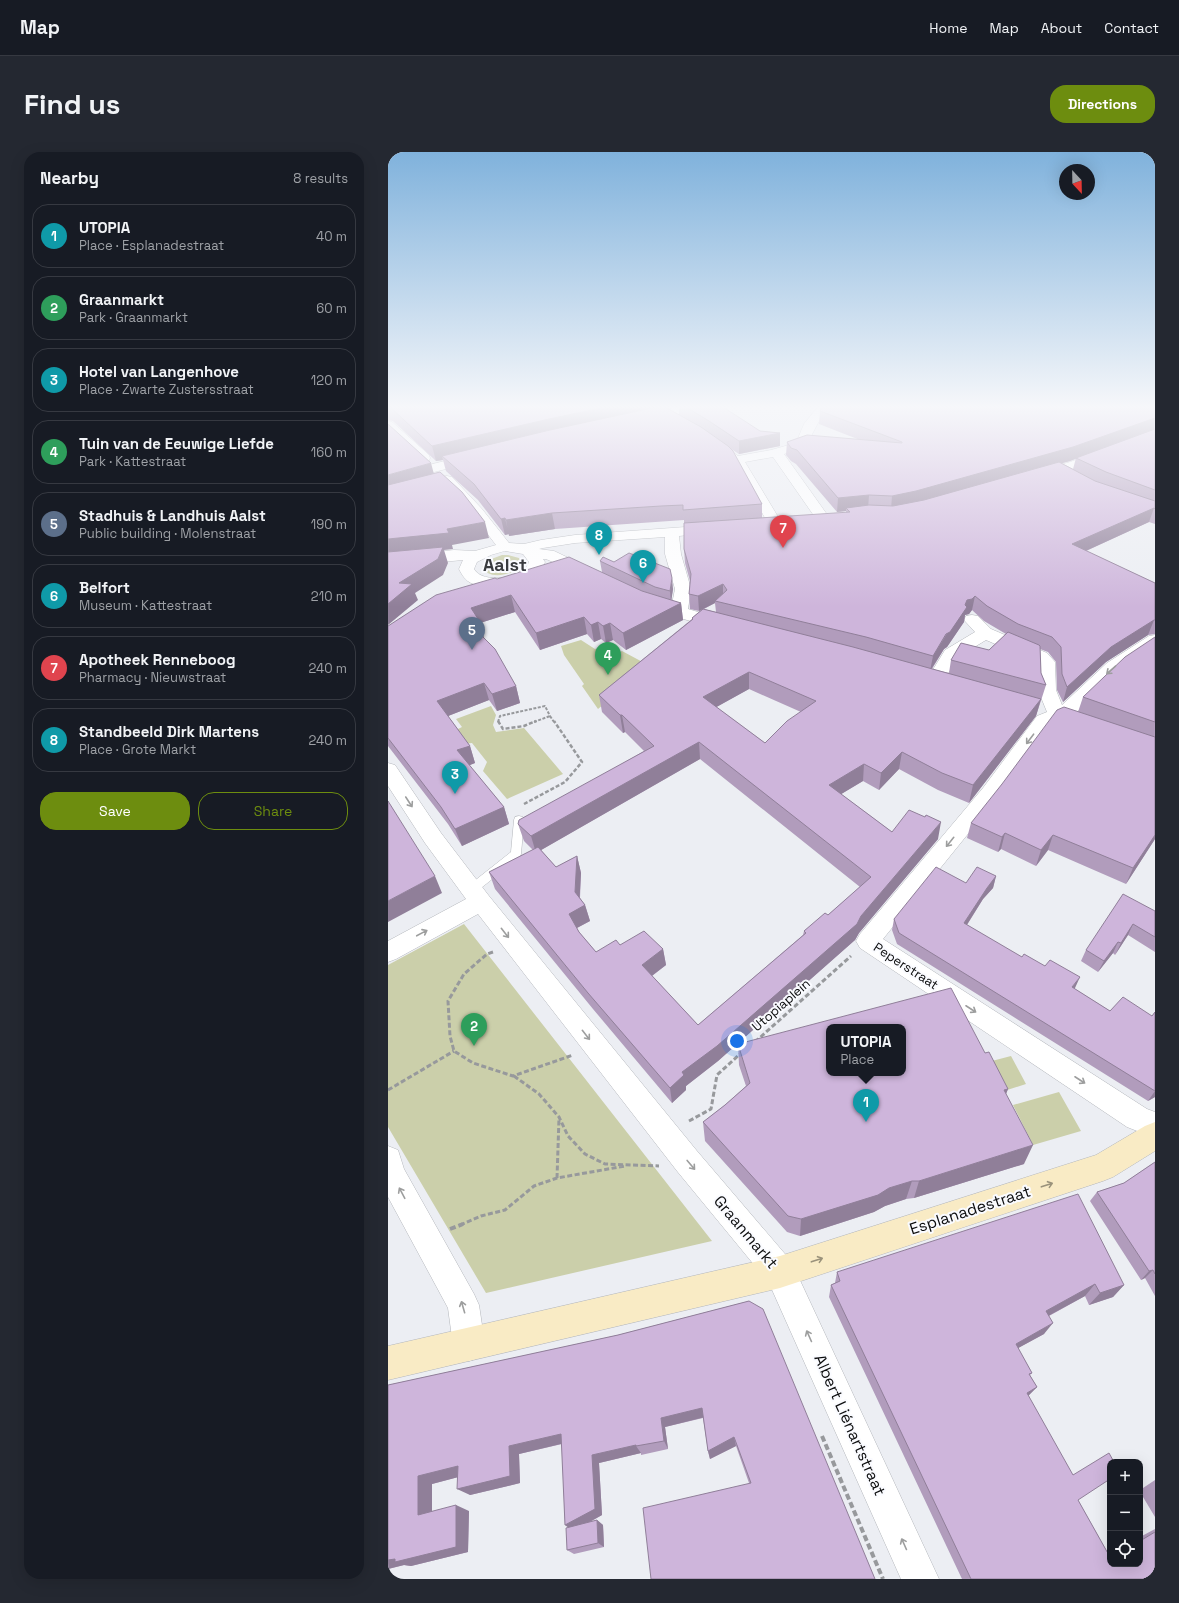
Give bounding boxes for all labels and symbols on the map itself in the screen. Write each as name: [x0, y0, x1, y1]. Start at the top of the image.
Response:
north arrow: [1059, 164, 1095, 200]
pin: 7: [770, 515, 796, 548]
pin: 8: [586, 522, 612, 555]
pin: 6: [630, 550, 656, 583]
district label: Aalst: [483, 553, 527, 576]
pin: 5: [459, 617, 485, 650]
pin: 4: [595, 642, 621, 675]
one-way arrow: [1106, 665, 1117, 674]
one-way arrow: [1026, 734, 1035, 745]
pin: 3: [442, 761, 468, 794]
one-way arrow: [406, 796, 414, 808]
one-way arrow: [946, 836, 955, 847]
one-way arrow: [501, 927, 510, 938]
one-way arrow: [416, 929, 428, 937]
street label: Peperstraat: [870, 939, 942, 993]
street label: Utopiaplein: [748, 975, 814, 1035]
one-way arrow: [965, 1005, 976, 1013]
pin: 2: [461, 1013, 487, 1046]
one-way arrow: [582, 1029, 590, 1040]
your location: [727, 1031, 747, 1051]
one-way arrow: [1074, 1076, 1085, 1084]
pin: 1: [853, 1089, 879, 1122]
one-way arrow: [686, 1160, 695, 1171]
street label: Esplanadestraat: [907, 1181, 1033, 1239]
one-way arrow: [1041, 1181, 1054, 1188]
one-way arrow: [397, 1187, 405, 1199]
street label: Graanmarkt: [709, 1191, 783, 1273]
one-way arrow: [810, 1256, 823, 1263]
one-way arrow: [459, 1301, 466, 1314]
one-way arrow: [805, 1330, 812, 1342]
street label: Albert Liénartstraat: [809, 1351, 891, 1499]
one-way arrow: [900, 1538, 907, 1550]

